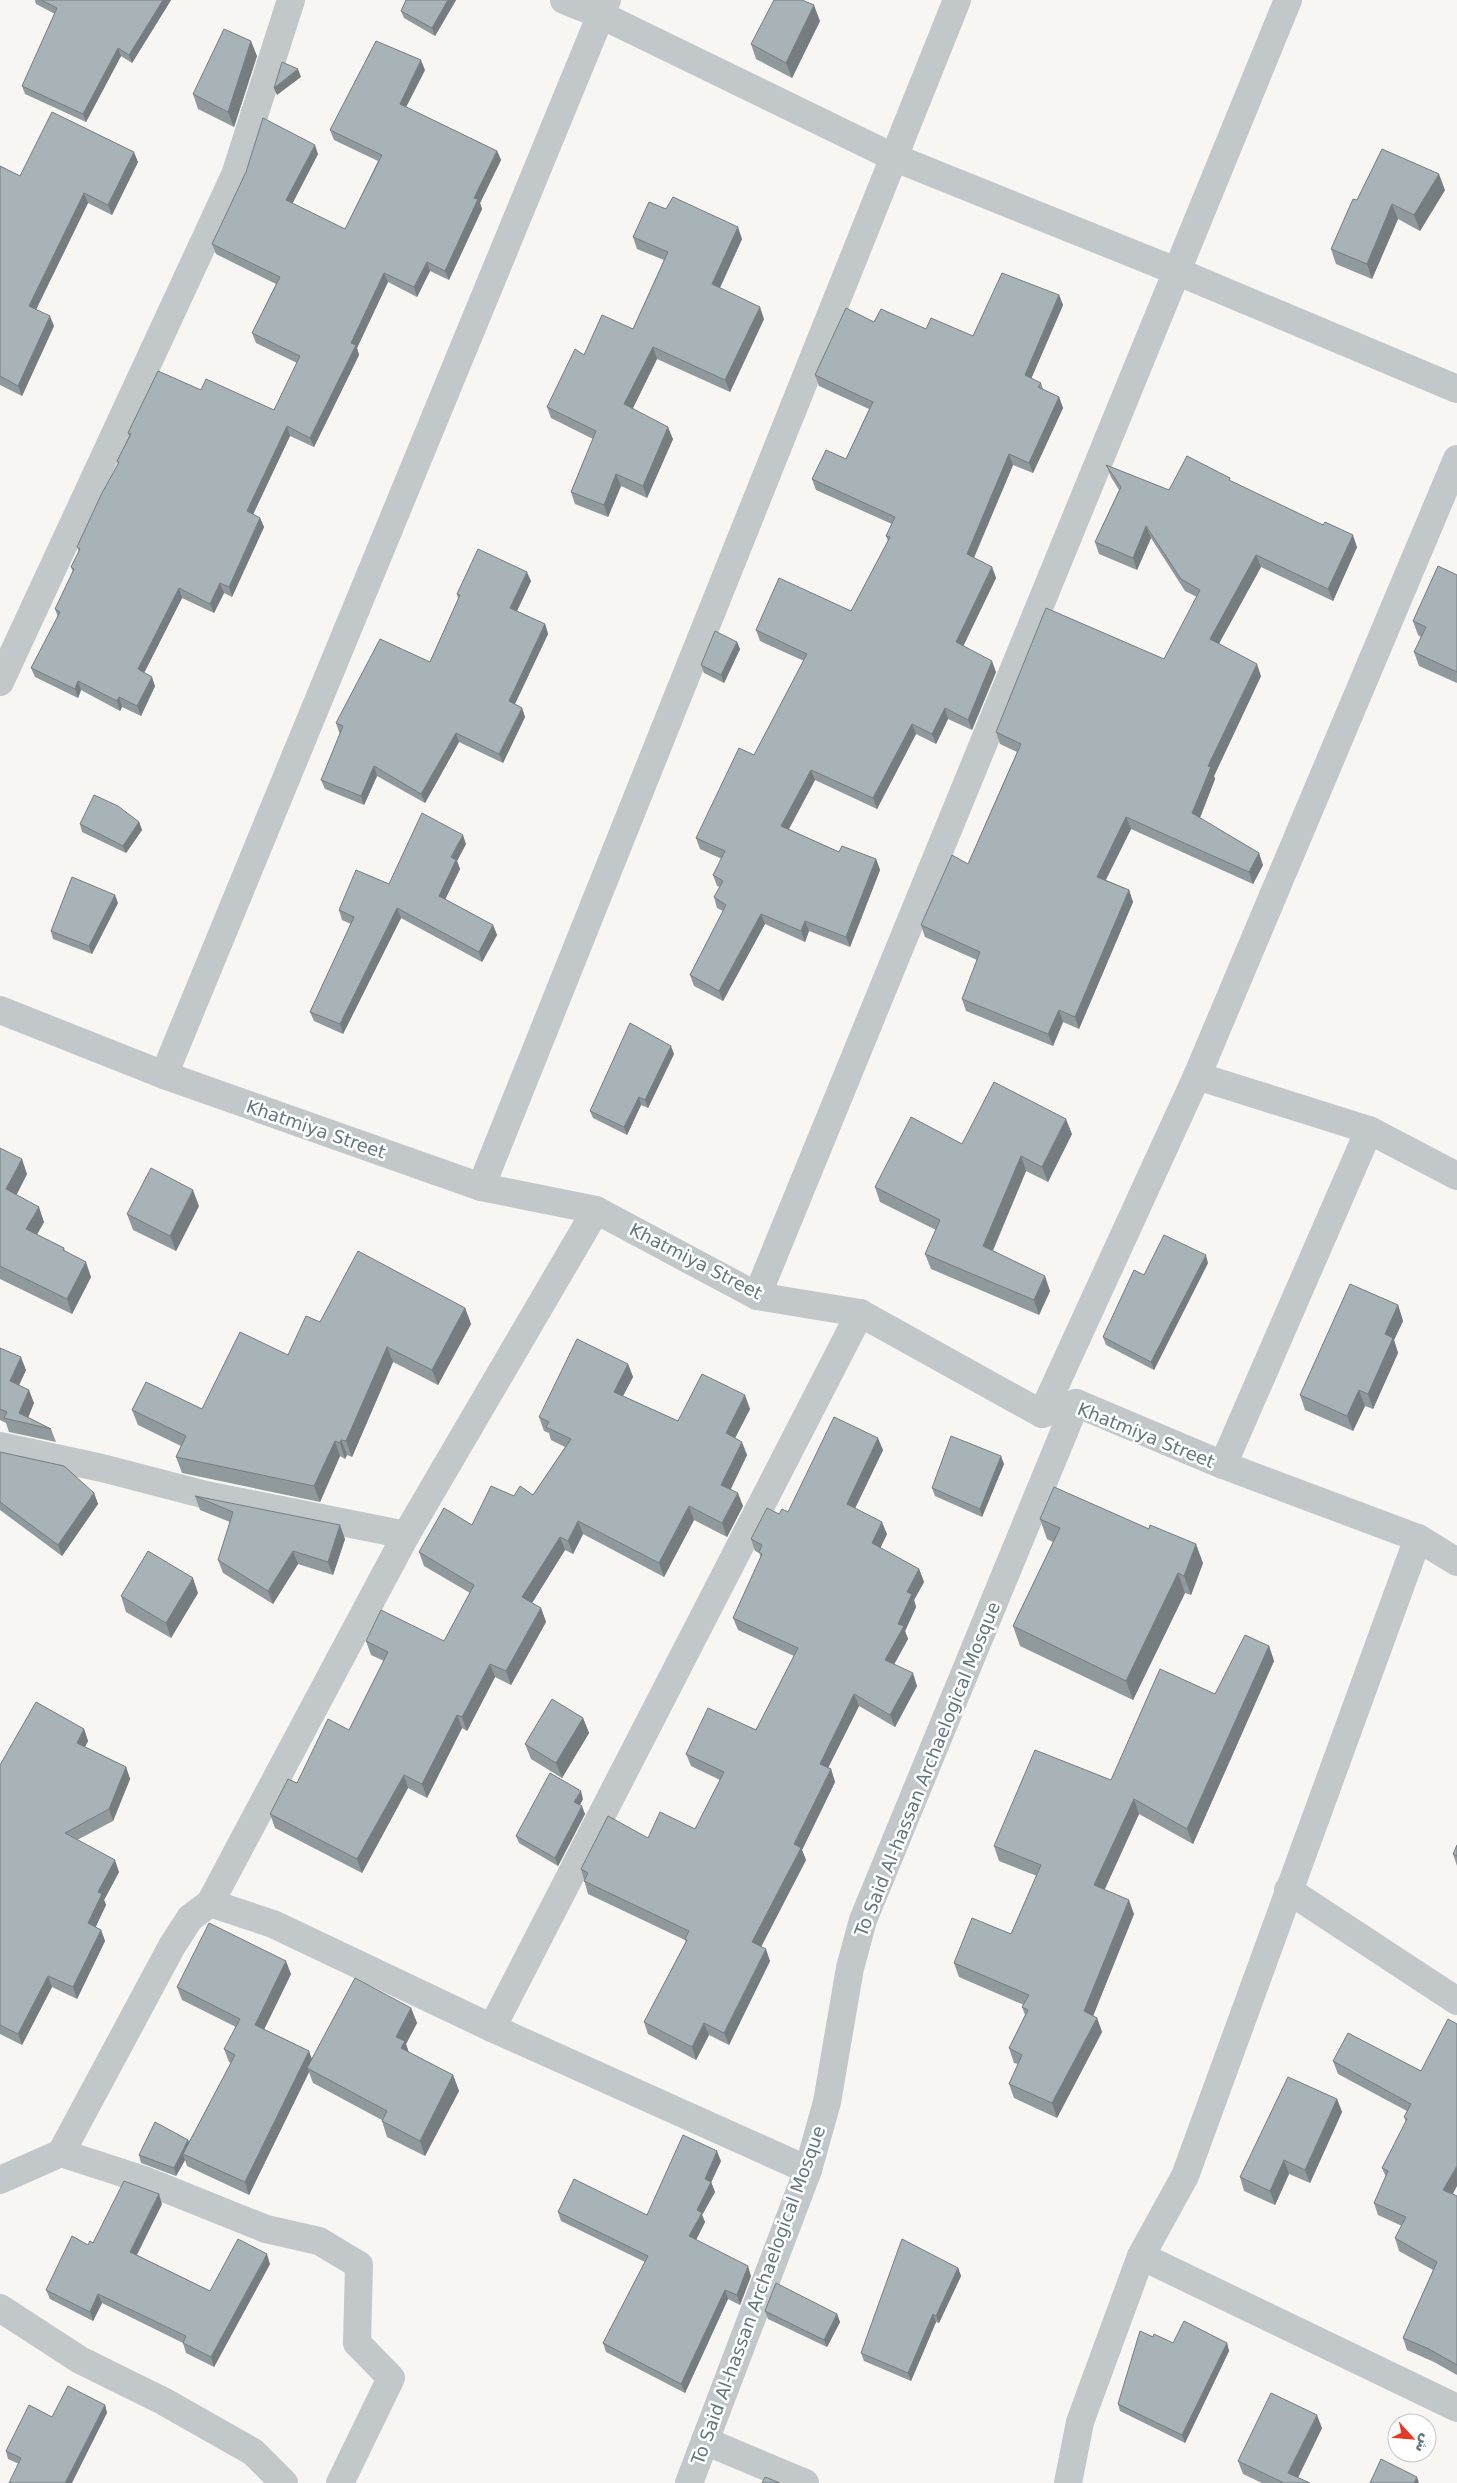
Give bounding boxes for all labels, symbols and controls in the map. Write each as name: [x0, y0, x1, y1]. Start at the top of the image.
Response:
street label: Khatmiya Street: [244, 1095, 388, 1163]
street label: Khatmiya Street: [626, 1219, 766, 1303]
street label: Khatmiya Street: [1074, 1398, 1218, 1472]
street label: To Said Al-hassan Archaelogical Mosque: [850, 1599, 1004, 1940]
street label: To Said Al-hassan Archaelogical Mosque: [686, 2123, 829, 2468]
north arrow: [1387, 2413, 1437, 2463]
text: ش: [1412, 2432, 1435, 2456]

